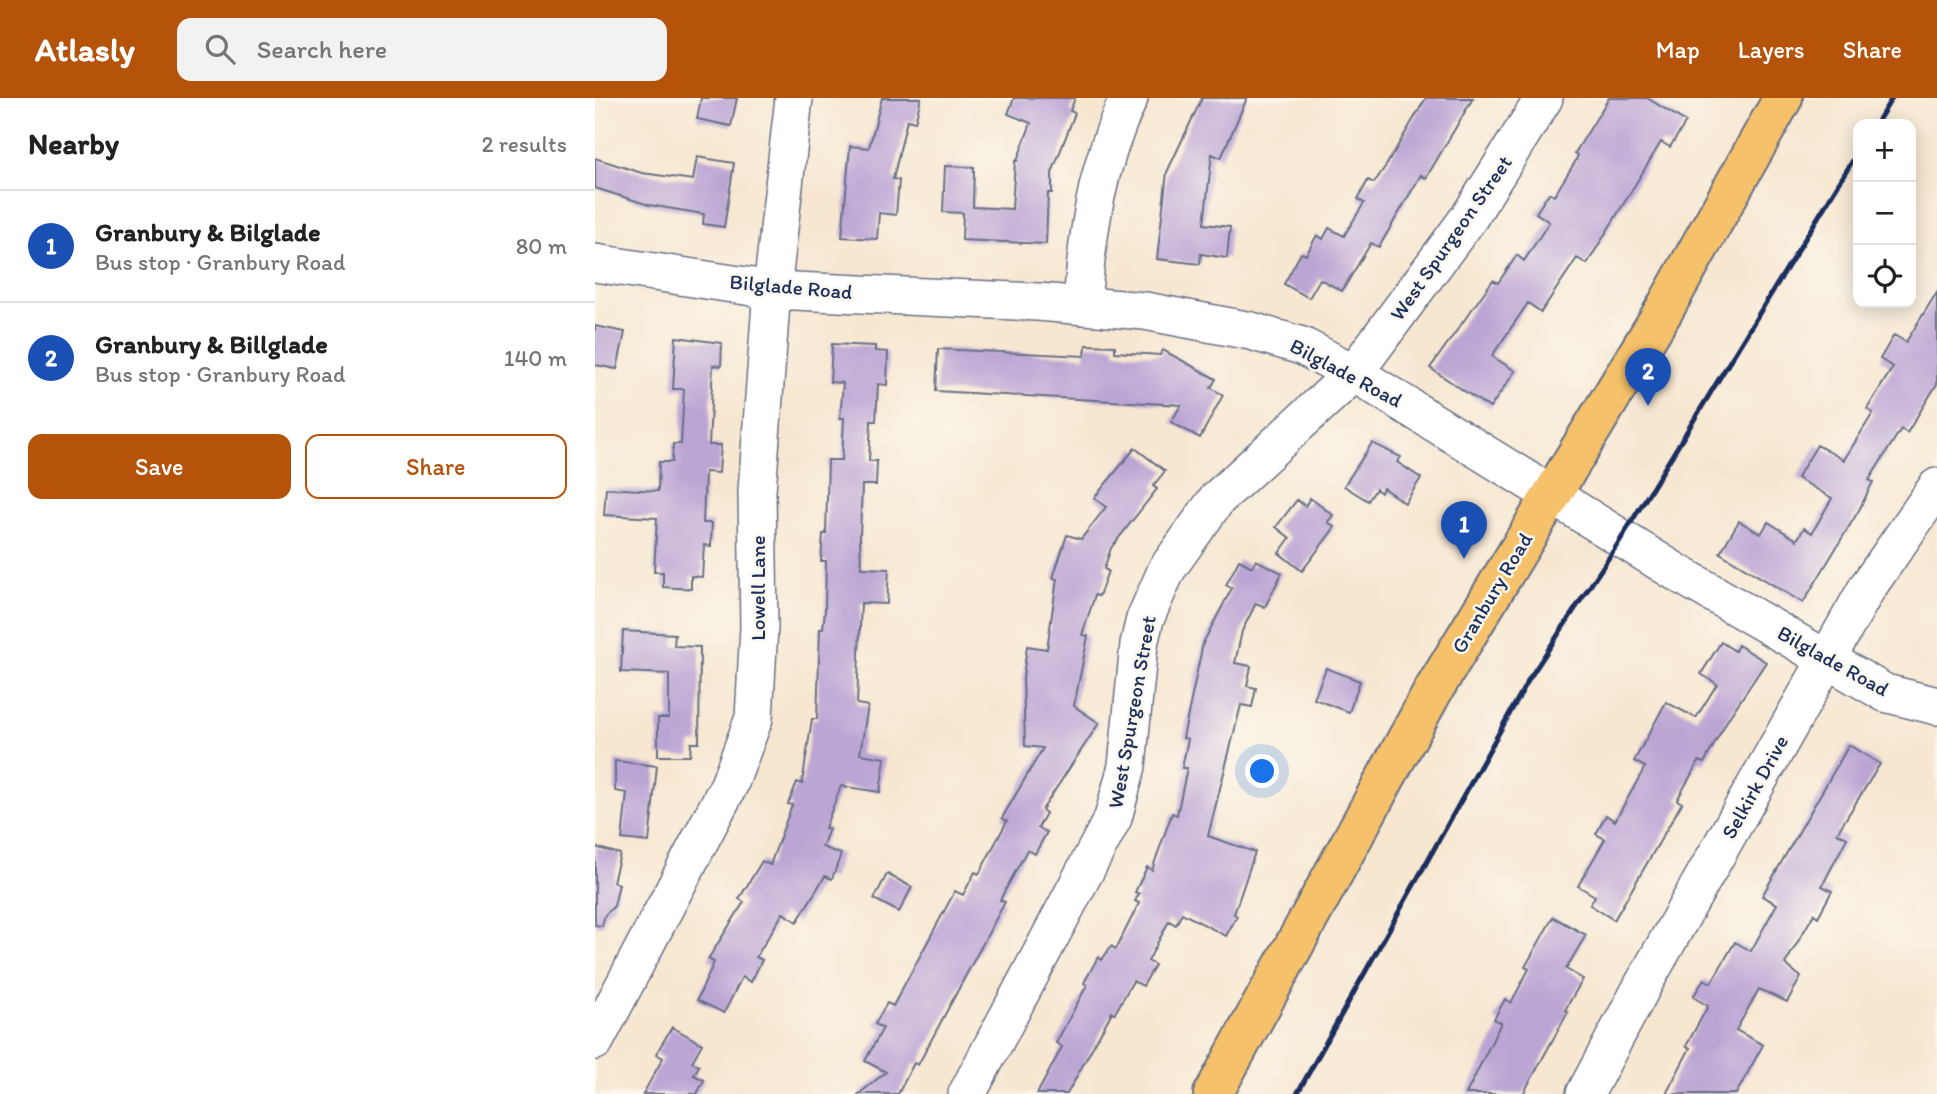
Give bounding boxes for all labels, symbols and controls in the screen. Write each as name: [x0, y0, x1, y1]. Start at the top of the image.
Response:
search box: [177, 18, 667, 81]
text: Atlasly: [35, 30, 135, 69]
icon: search: [201, 30, 239, 68]
text: Search here: [257, 33, 387, 65]
text: Map: [1656, 35, 1700, 64]
text: Layers: [1738, 35, 1805, 64]
text: Share: [1843, 35, 1902, 64]
map controls: [1853, 119, 1916, 308]
button: +: [1853, 119, 1916, 182]
text: Nearby: [28, 125, 119, 162]
text: 2 results: [481, 130, 567, 158]
street label: West Spurgeon Street: [1384, 150, 1517, 325]
button: −: [1853, 182, 1916, 245]
text: Granbury & Bilglade: [95, 216, 320, 248]
text: 1: [46, 232, 56, 260]
text: 80 m: [516, 232, 567, 260]
button: locate: [1853, 245, 1916, 308]
text: Bus stop · Granbury Road: [95, 248, 346, 276]
street label: Bilglade Road: [729, 269, 853, 304]
text: Granbury & Billglade: [95, 328, 328, 360]
street label: Bilglade Road: [1286, 333, 1406, 413]
text: 2: [45, 344, 57, 372]
text: 140 m: [504, 344, 567, 372]
pin: 2: [1625, 348, 1671, 406]
text: Bus stop · Granbury Road: [95, 360, 346, 388]
button: Save: [28, 434, 291, 499]
button: Share: [305, 434, 567, 499]
pin: 1: [1441, 501, 1487, 559]
street label: Granbury Road: [1446, 528, 1538, 657]
street label: Lowell Lane: [745, 535, 770, 641]
street label: West Spurgeon Street: [1102, 613, 1161, 810]
street label: Bilglade Road: [1773, 620, 1893, 701]
street label: Selkirk Drive: [1716, 731, 1793, 843]
your location: [1245, 754, 1279, 788]

